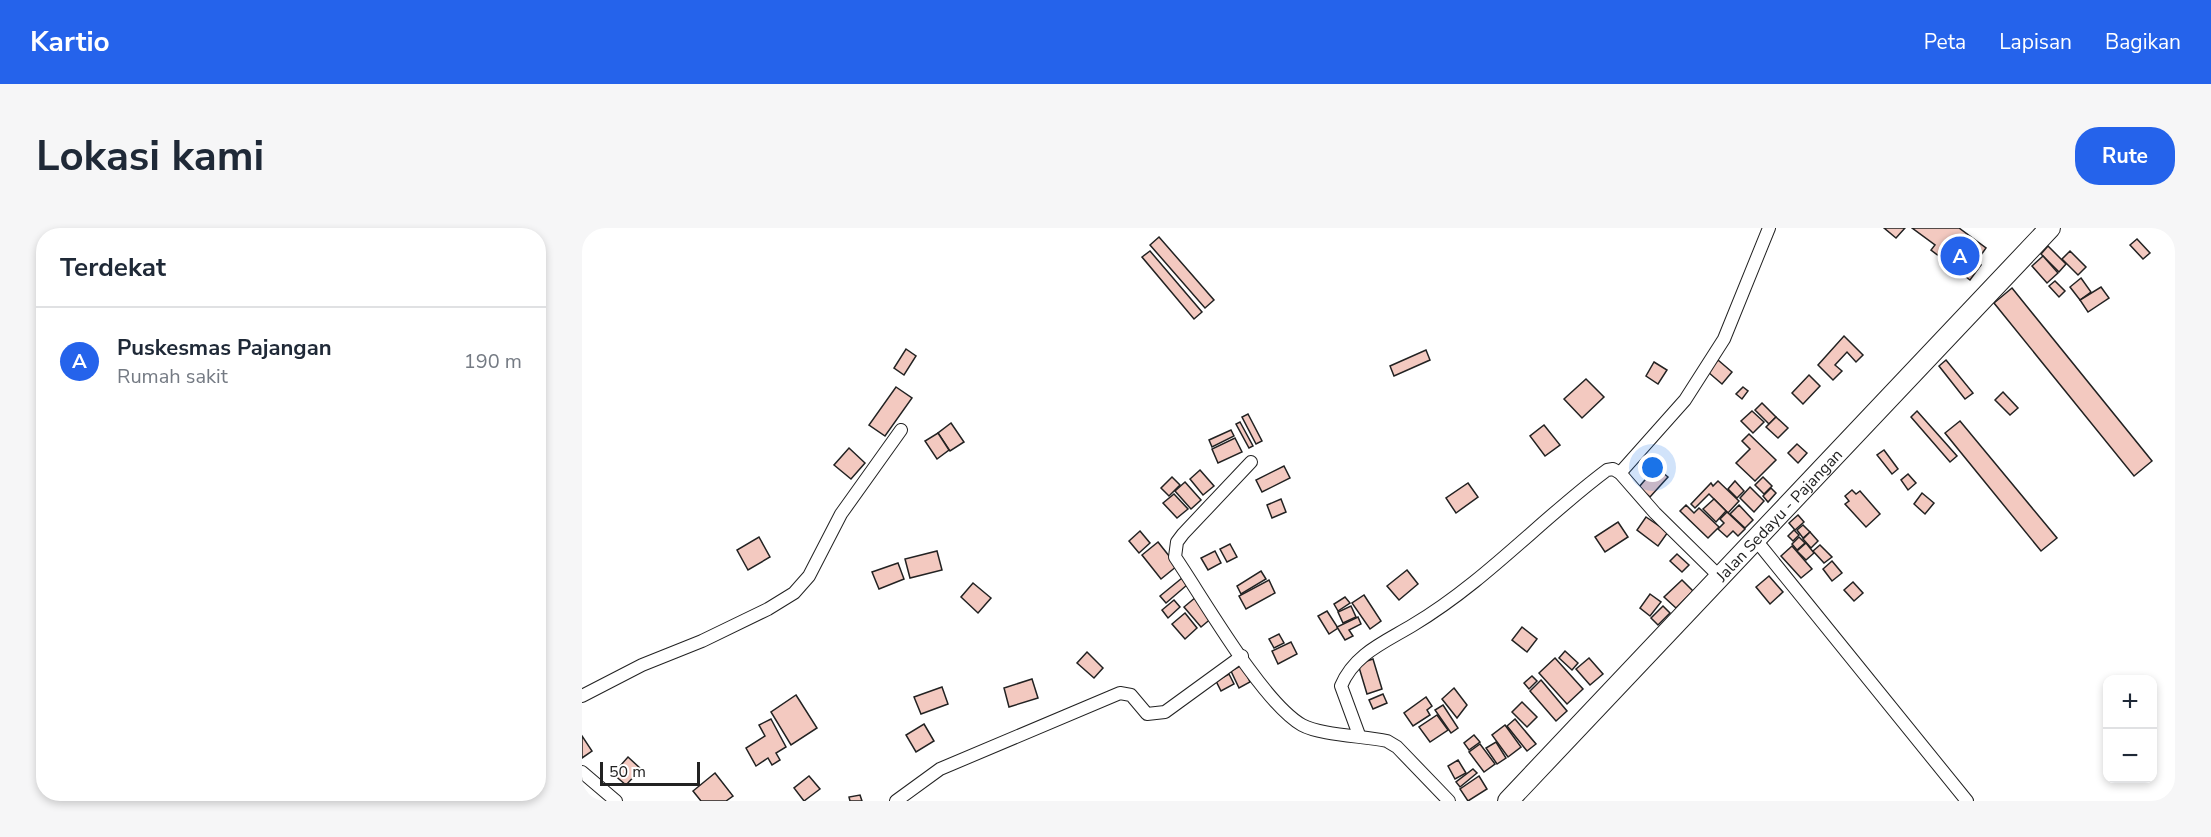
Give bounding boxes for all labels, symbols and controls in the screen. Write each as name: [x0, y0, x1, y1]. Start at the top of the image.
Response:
text: Kartio: [30, 23, 110, 61]
text: Peta: [1924, 28, 1966, 56]
text: Lapisan: [1999, 28, 2072, 56]
text: Bagikan: [2105, 28, 2181, 56]
button: Rute: [2075, 127, 2175, 185]
text: Lokasi kami: [36, 128, 264, 185]
pin: A: [1940, 234, 1980, 279]
text: Terdekat: [60, 250, 166, 285]
text: Puskesmas Pajangan: [117, 333, 332, 363]
text: A: [72, 348, 87, 375]
text: 190 m: [464, 348, 522, 375]
text: Rumah sakit: [117, 363, 228, 390]
street label: Jalan Sedayu - Pajangan: [1711, 444, 1848, 587]
your location: [1638, 453, 1667, 482]
map controls: [2103, 675, 2157, 783]
button: +: [2103, 675, 2157, 729]
button: −: [2103, 729, 2157, 783]
scale bar: [600, 759, 700, 786]
text: 50 m: [609, 761, 646, 783]

